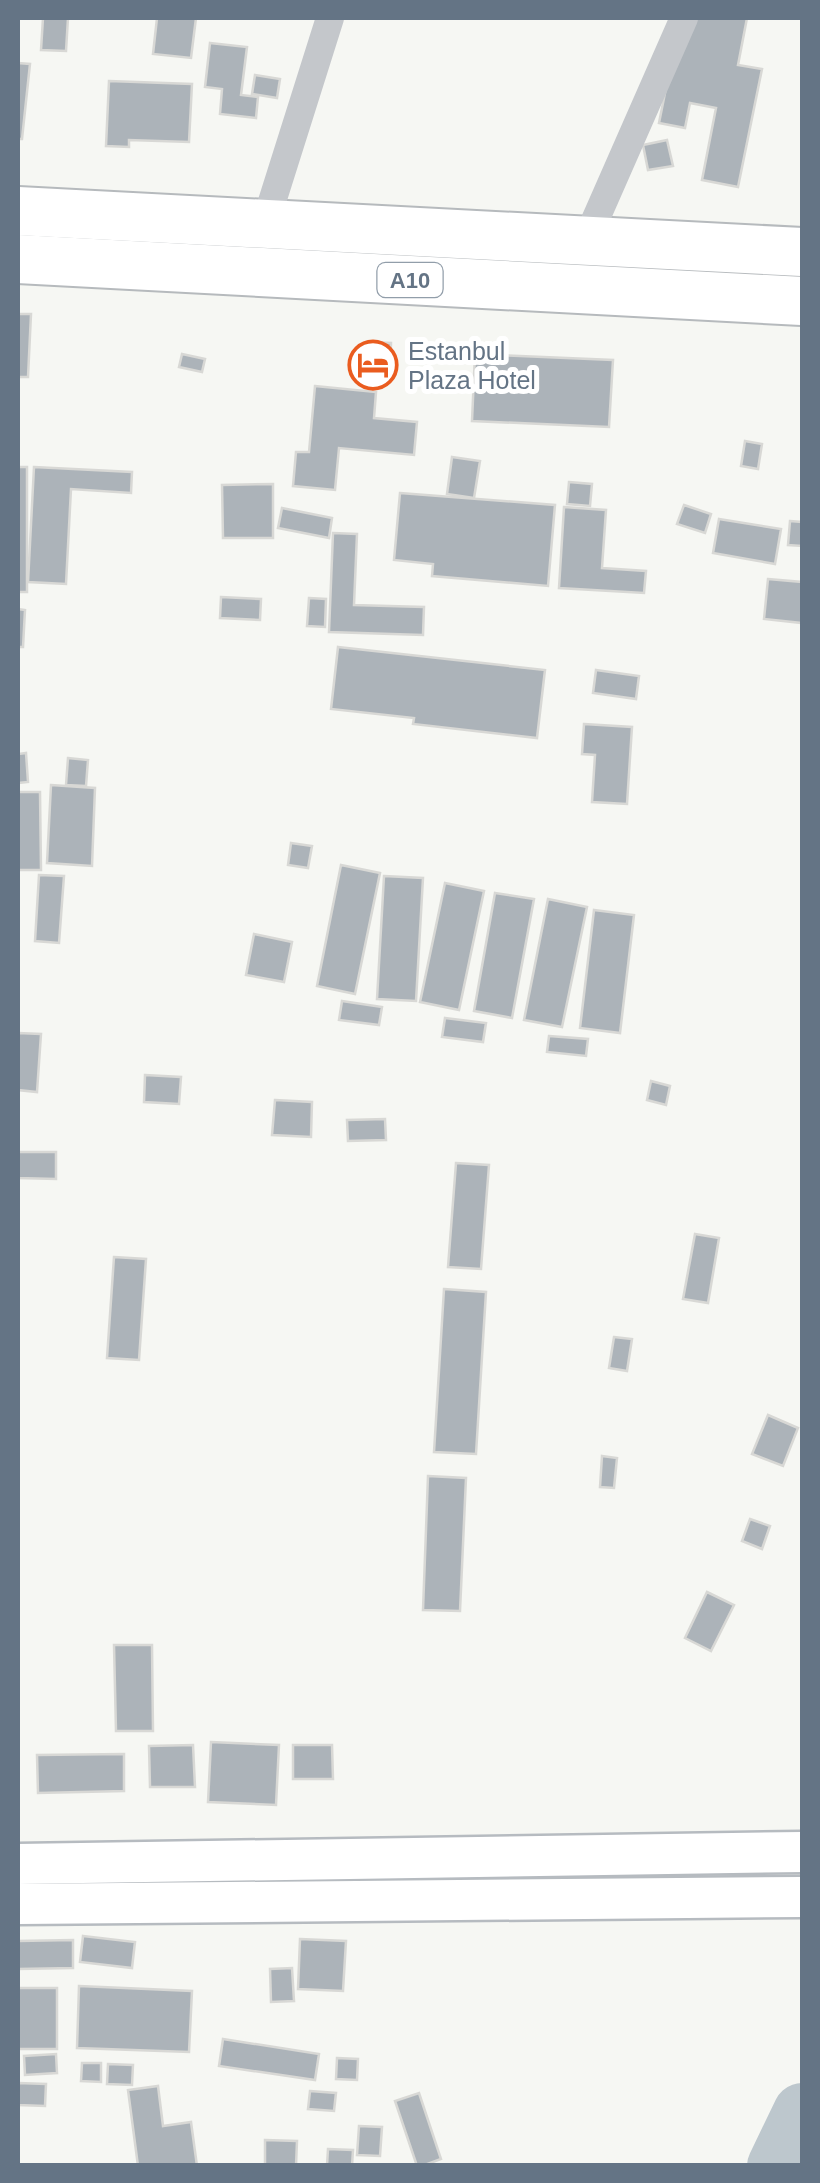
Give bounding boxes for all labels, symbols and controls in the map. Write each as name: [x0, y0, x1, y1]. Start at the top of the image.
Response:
road number: A10: [378, 263, 442, 297]
place label: Estanbul Plaza Hotel: [408, 337, 536, 394]
hotel icon: Estanbul Plaza Hotel: [347, 339, 399, 391]

